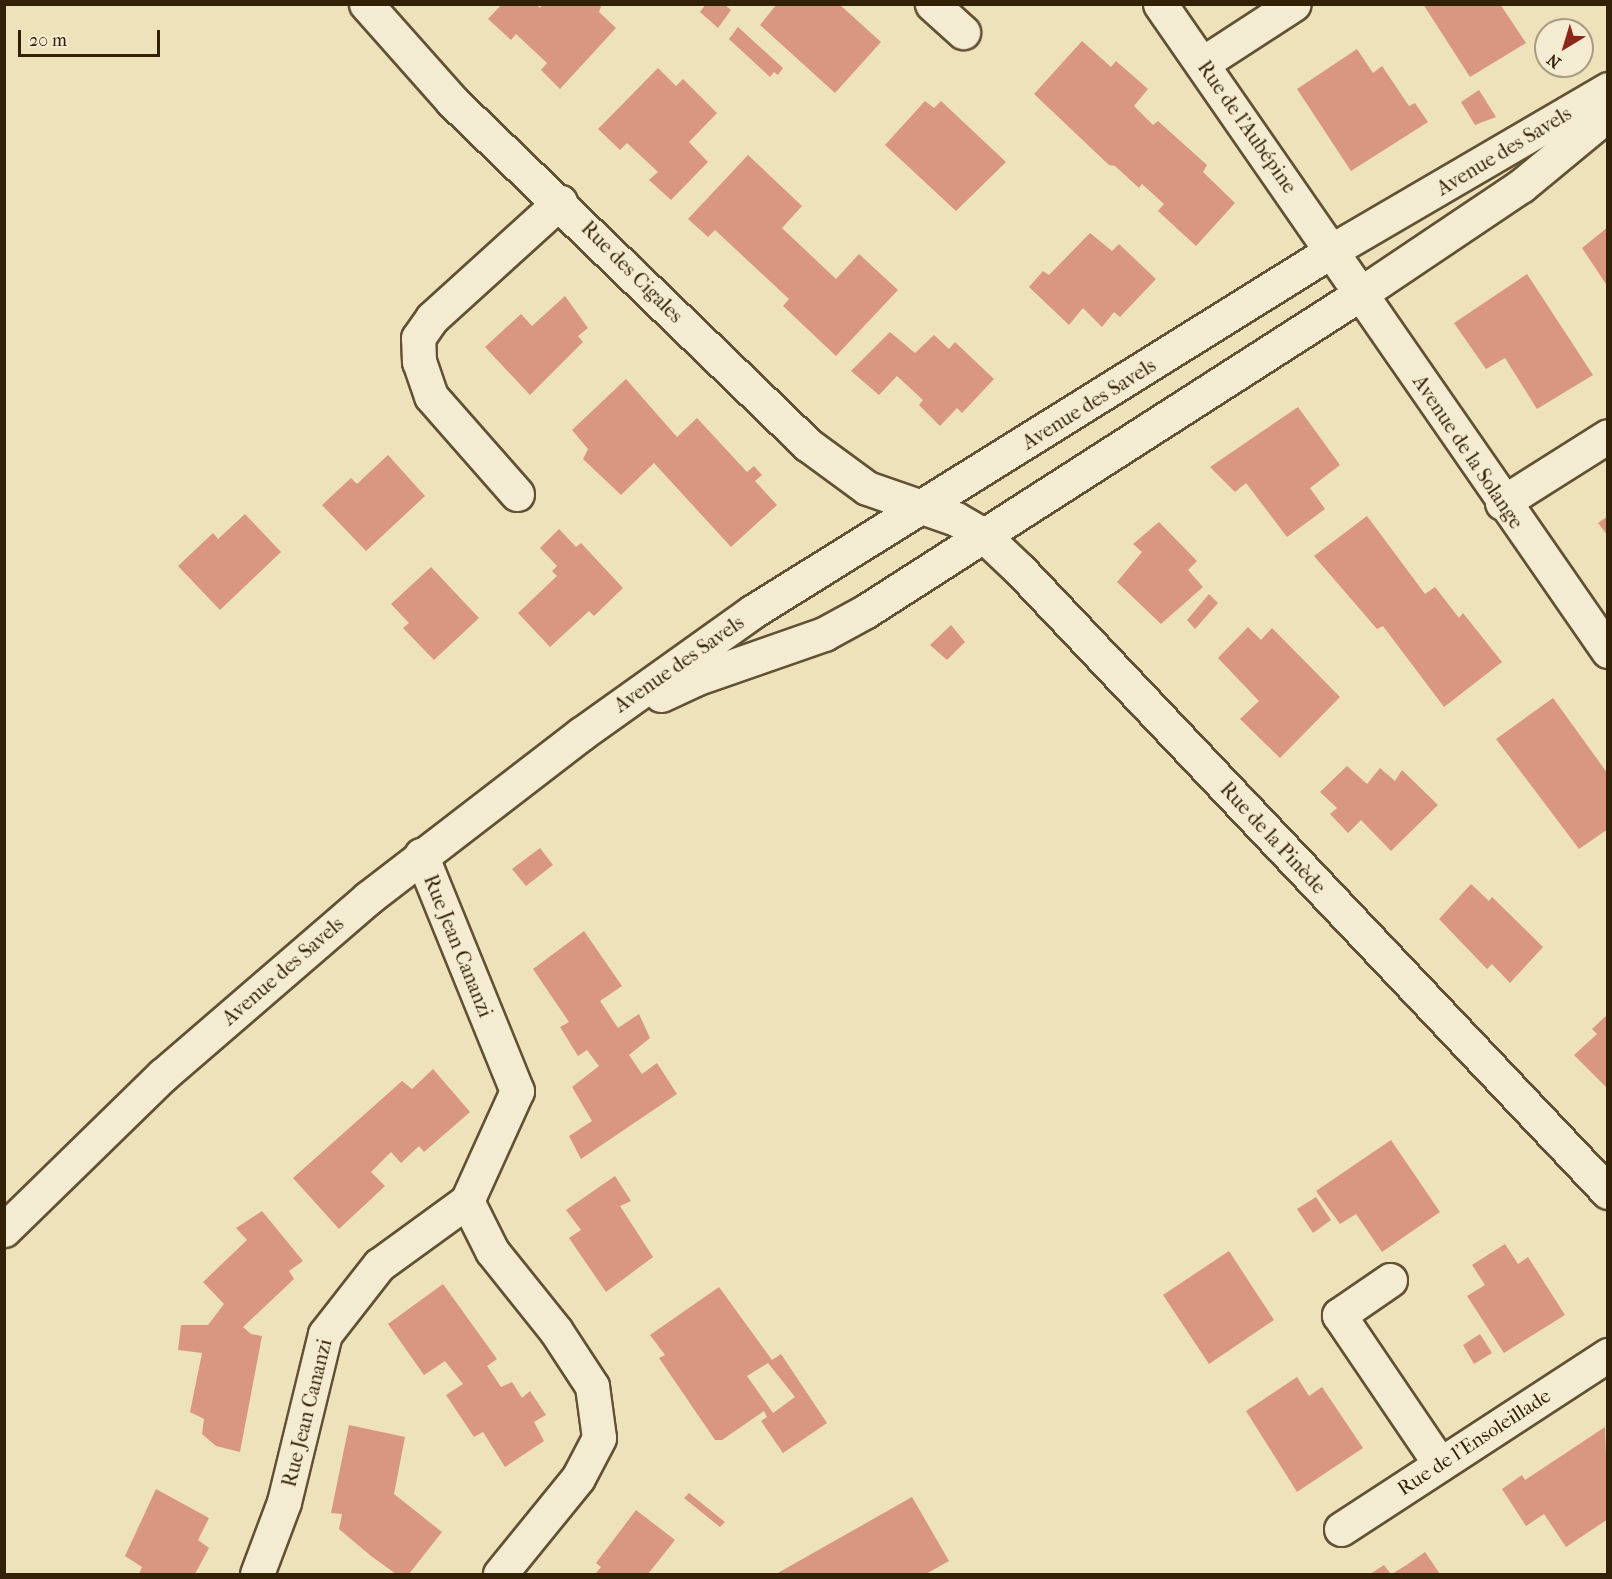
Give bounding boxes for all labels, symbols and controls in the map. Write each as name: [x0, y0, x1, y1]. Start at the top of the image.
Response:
scale bar: [21, 18, 164, 56]
north arrow: [1534, 18, 1594, 78]
text: 20 m: [29, 30, 67, 51]
text: N: [1543, 50, 1564, 72]
street label: Rue de l'Aubépine: [1192, 56, 1302, 198]
street label: Avenue des Savels: [1432, 101, 1576, 201]
street label: Rue des Cigales: [576, 216, 688, 328]
street label: Avenue des Savels: [1018, 353, 1160, 455]
street label: Avenue de la Solange: [1408, 371, 1528, 533]
street label: Avenue des Savels: [610, 610, 748, 718]
street label: Rue de la Pinède: [1215, 777, 1331, 899]
street label: Rue Jean Cananzi: [418, 871, 498, 1021]
street label: Avenue des Savels: [217, 912, 349, 1030]
street label: Rue Jean Cananzi: [277, 1337, 337, 1489]
street label: Rue de l'Ensoleillade: [1393, 1383, 1555, 1501]

